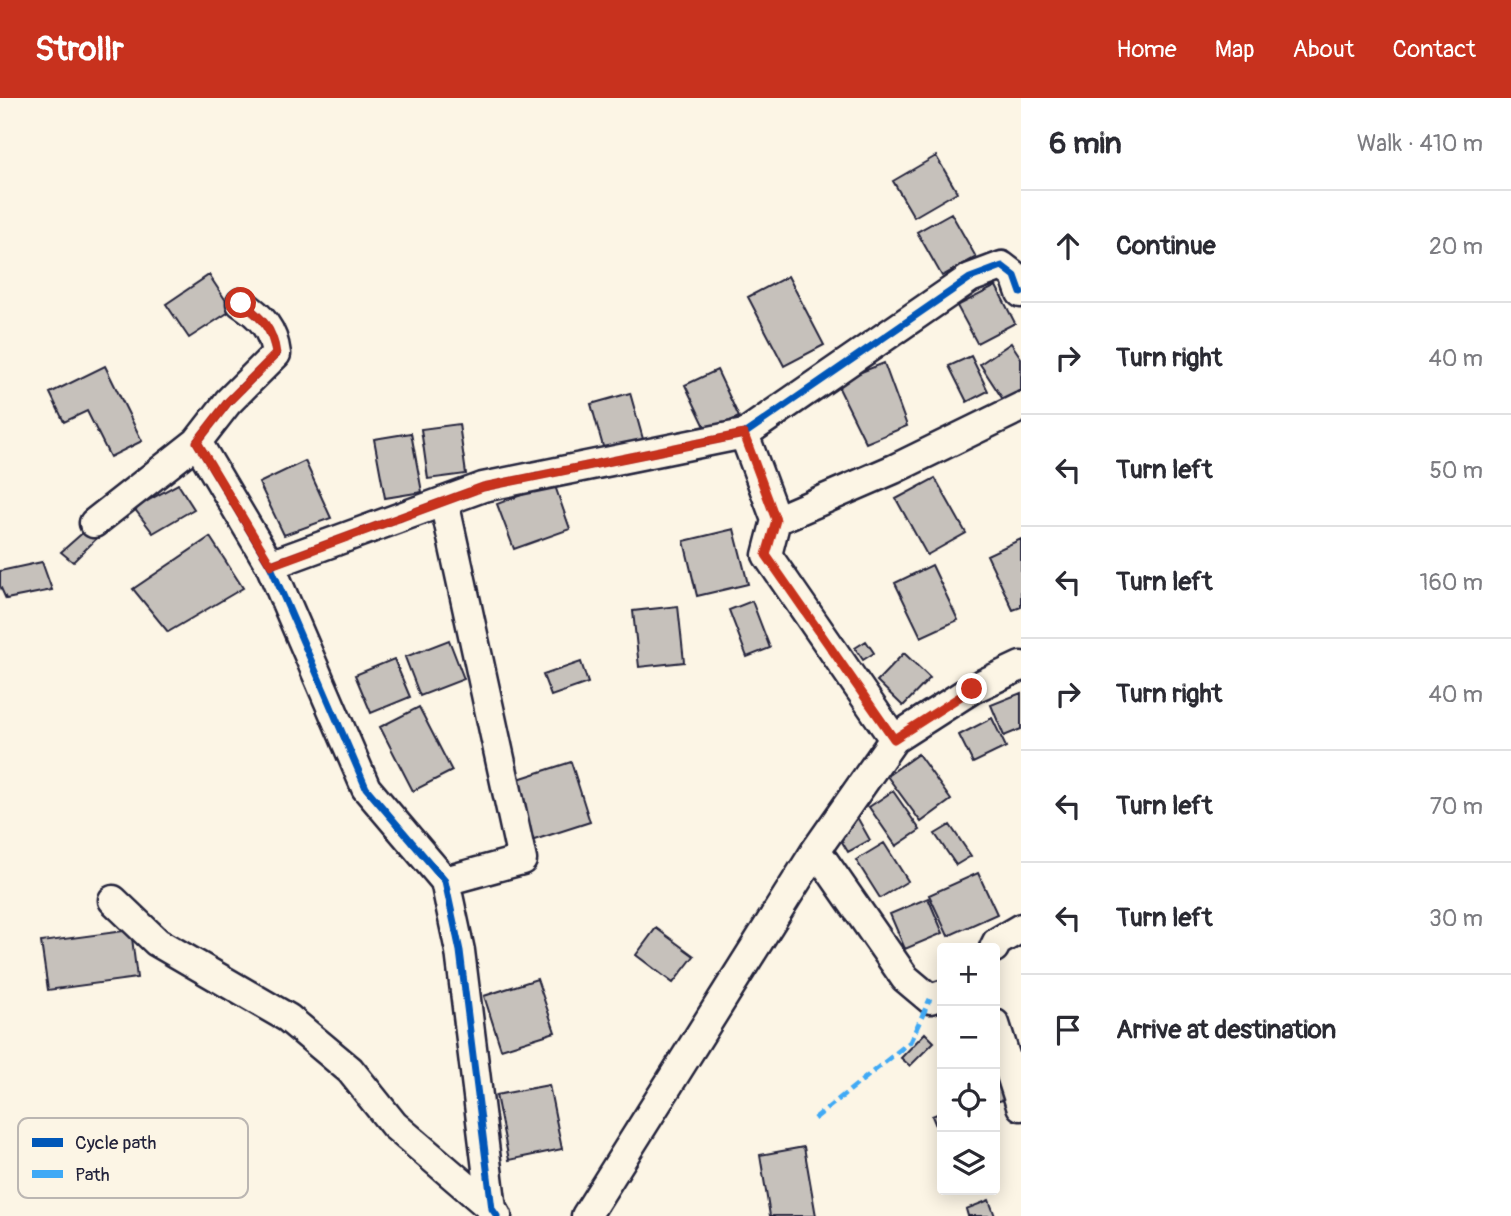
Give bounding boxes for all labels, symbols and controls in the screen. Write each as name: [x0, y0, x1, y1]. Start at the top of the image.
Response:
text: Strollr: [35, 29, 124, 70]
text: Home: [1116, 35, 1177, 64]
text: Map: [1215, 35, 1255, 64]
text: About: [1293, 35, 1355, 64]
text: Contact: [1393, 35, 1476, 64]
text: 6 min: [1049, 125, 1122, 162]
text: Walk · 410 m: [1357, 129, 1483, 158]
icon: ahead: [1049, 227, 1087, 265]
text: Continue: [1116, 230, 1216, 262]
text: 20 m: [1429, 232, 1483, 261]
route start: [225, 287, 256, 318]
icon: right: [1049, 339, 1087, 377]
text: Turn right: [1116, 342, 1222, 374]
text: 40 m: [1429, 344, 1483, 373]
icon: left: [1049, 451, 1087, 489]
text: Turn left: [1116, 454, 1212, 486]
text: 50 m: [1429, 456, 1483, 485]
icon: left: [1049, 563, 1087, 601]
text: Turn left: [1116, 566, 1212, 598]
text: 160 m: [1419, 568, 1483, 597]
route end: [956, 673, 987, 704]
icon: right: [1049, 675, 1087, 713]
text: Turn right: [1116, 678, 1222, 710]
text: 40 m: [1429, 680, 1483, 709]
icon: left: [1049, 787, 1087, 825]
text: Turn left: [1116, 790, 1212, 822]
text: 70 m: [1430, 792, 1483, 821]
icon: left: [1049, 899, 1087, 937]
text: Turn left: [1116, 902, 1212, 934]
text: 30 m: [1429, 904, 1483, 933]
map controls: [937, 943, 1000, 1195]
button: +: [937, 943, 1000, 1006]
button: −: [937, 1006, 1000, 1069]
icon: arrive: [1049, 1011, 1087, 1049]
text: Arrive at destination: [1116, 1014, 1336, 1046]
button: locate: [937, 1069, 1000, 1132]
legend: [18, 1118, 248, 1198]
text: Cycle path: [75, 1131, 156, 1155]
button: layers: [937, 1132, 1000, 1195]
text: Path: [75, 1163, 110, 1187]

